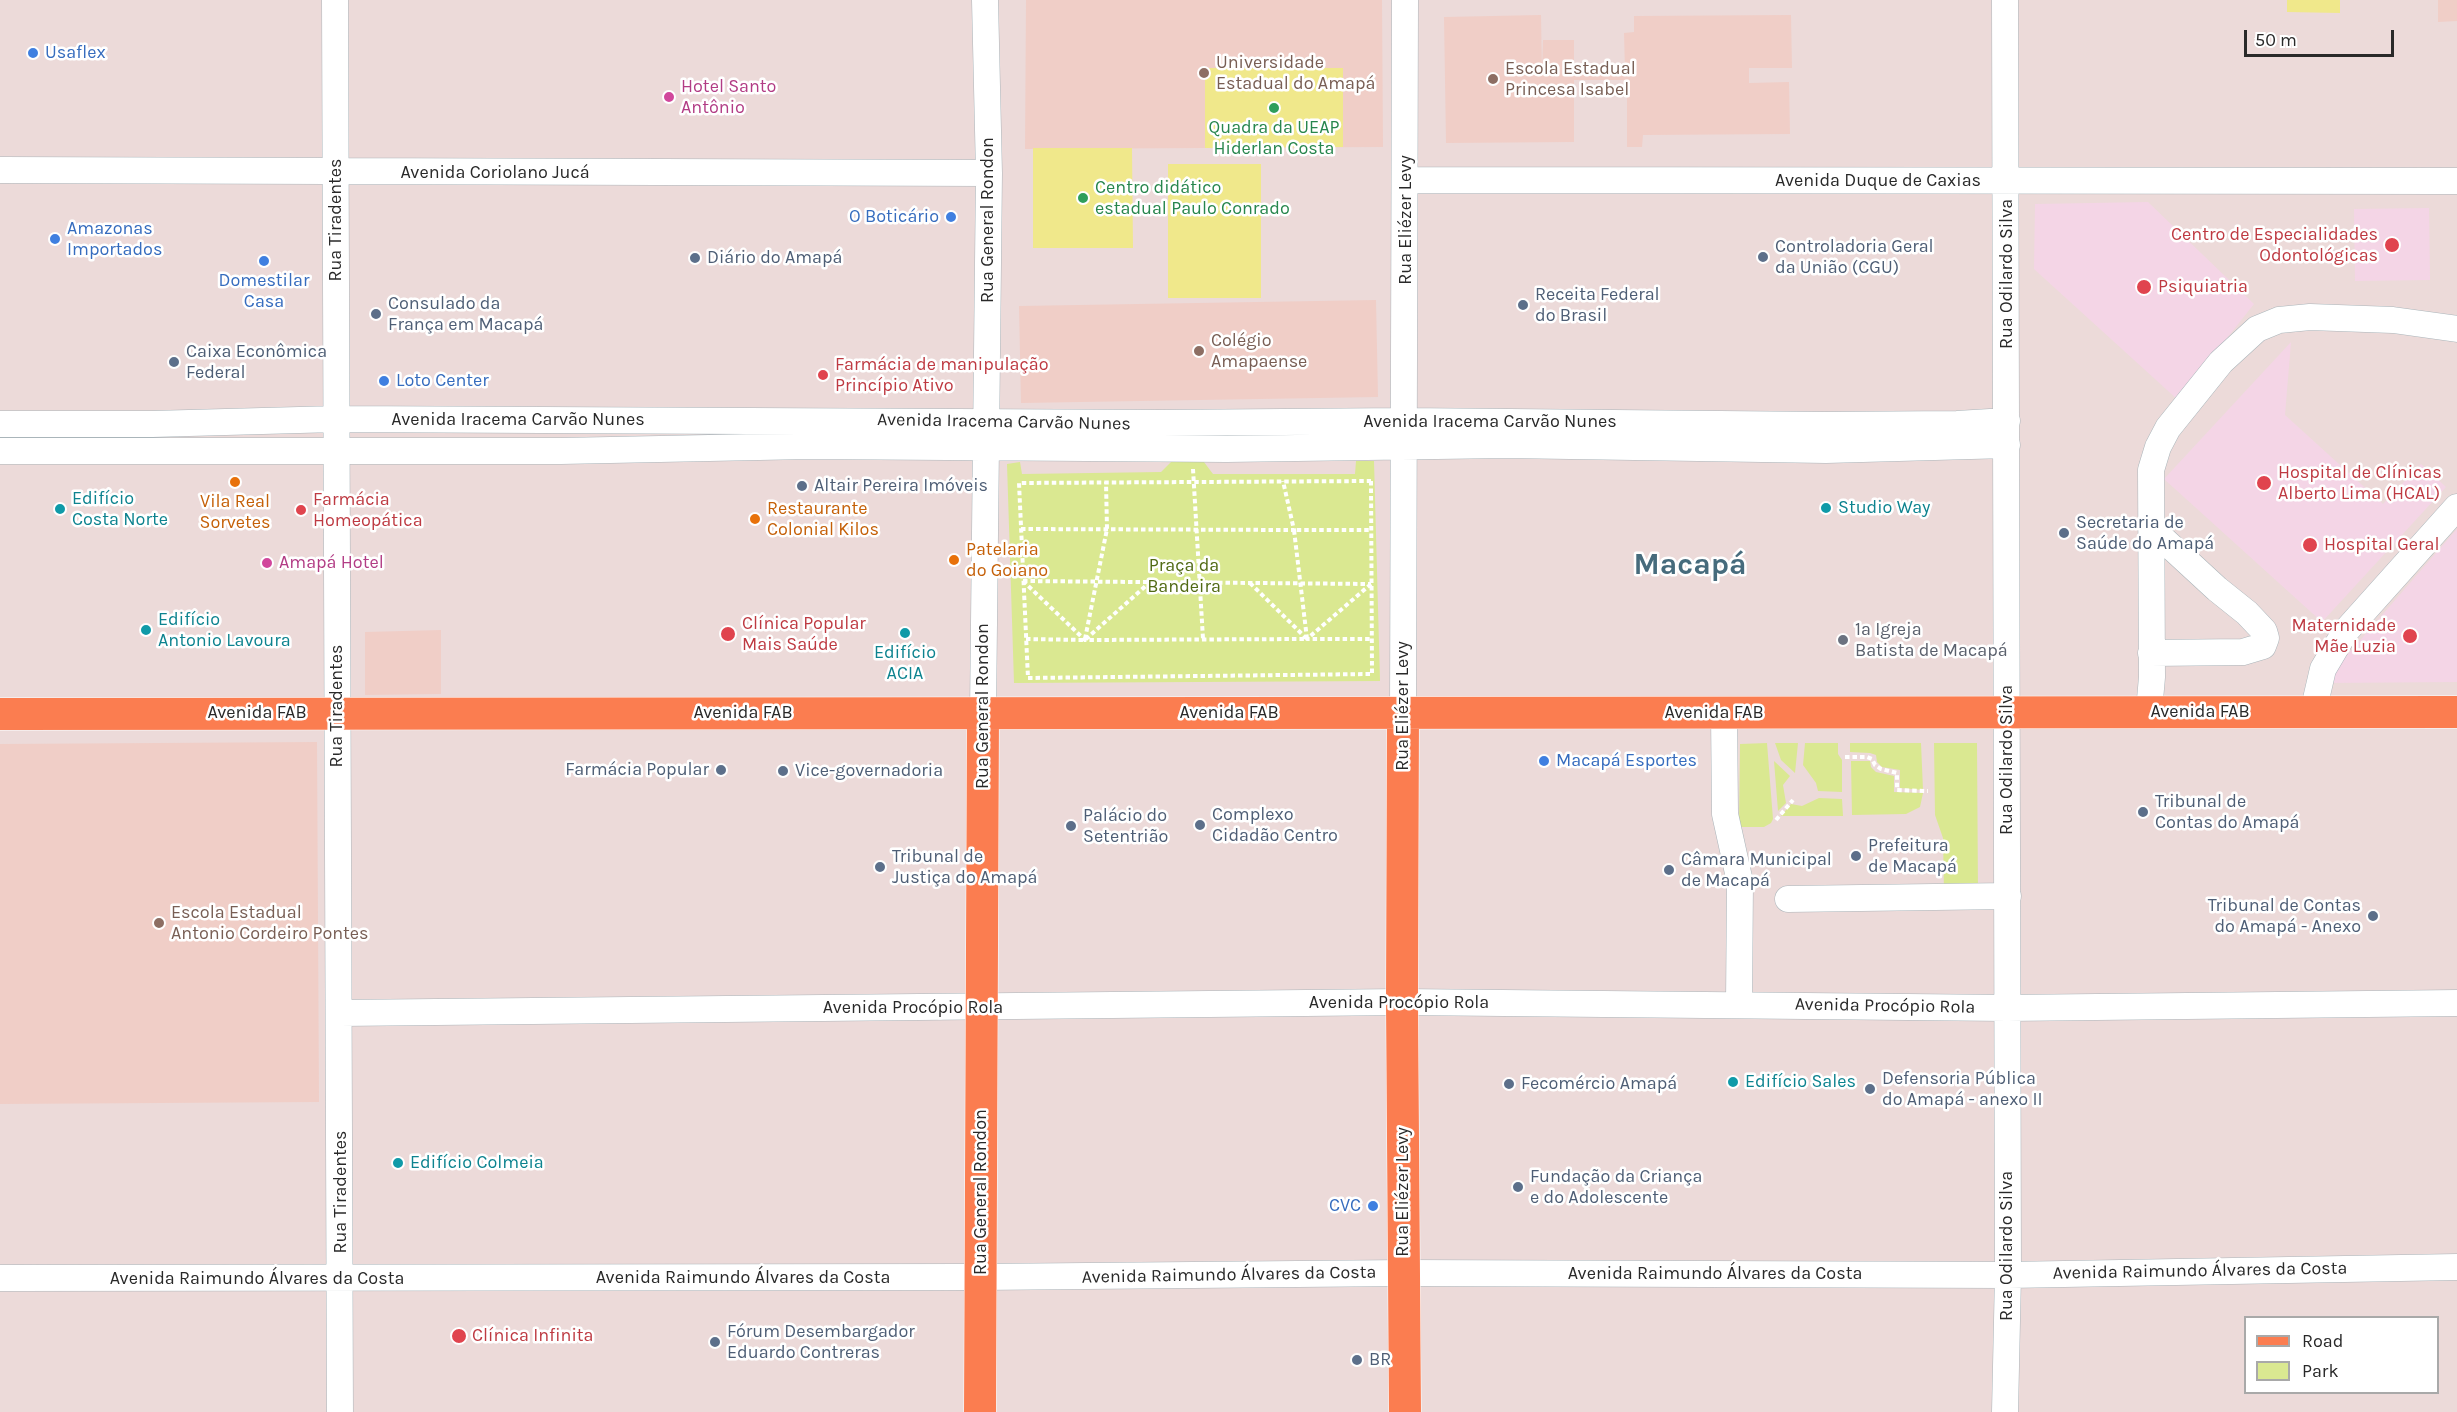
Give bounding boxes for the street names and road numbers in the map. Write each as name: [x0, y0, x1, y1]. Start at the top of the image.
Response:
street label: Rua General Rondon: [977, 137, 999, 303]
street label: Rua Eliézer Levy: [1395, 155, 1417, 285]
street label: Rua Tiradentes: [325, 158, 347, 282]
street label: Avenida Coriolano Jucá: [400, 162, 590, 184]
street label: Avenida Duque de Caxias: [1775, 170, 1981, 192]
street label: Rua Odilardo Silva: [1996, 199, 2018, 349]
street label: Avenida Iracema Carvão Nunes: [391, 409, 645, 431]
street label: Avenida Iracema Carvão Nunes: [877, 409, 1131, 435]
street label: Avenida Iracema Carvão Nunes: [1363, 411, 1617, 433]
street label: Rua General Rondon: [972, 623, 994, 789]
street label: Rua Eliézer Levy: [1392, 641, 1414, 771]
street label: Rua Tiradentes: [326, 644, 348, 768]
street label: Rua Odilardo Silva: [1996, 685, 2018, 835]
street label: Avenida FAB: [2150, 701, 2250, 723]
street label: Avenida FAB: [207, 702, 307, 724]
street label: Avenida FAB: [693, 702, 793, 724]
street label: Avenida FAB: [1179, 702, 1279, 724]
street label: Avenida FAB: [1664, 702, 1764, 724]
street label: Avenida Procópio Rola: [1309, 992, 1489, 1014]
street label: Avenida Procópio Rola: [1795, 994, 1975, 1018]
street label: Avenida Procópio Rola: [823, 997, 1003, 1019]
street label: Rua General Rondon: [970, 1109, 992, 1275]
street label: Rua Eliézer Levy: [1392, 1127, 1414, 1257]
street label: Rua Tiradentes: [330, 1130, 352, 1254]
street label: Rua Odilardo Silva: [1996, 1171, 2018, 1321]
street label: Avenida Raimundo Álvares da Costa: [2053, 1258, 2347, 1284]
street label: Avenida Raimundo Álvares da Costa: [1082, 1262, 1376, 1288]
street label: Avenida Raimundo Álvares da Costa: [1568, 1263, 1862, 1285]
street label: Avenida Raimundo Álvares da Costa: [596, 1267, 890, 1289]
street label: Avenida Raimundo Álvares da Costa: [110, 1268, 404, 1290]

